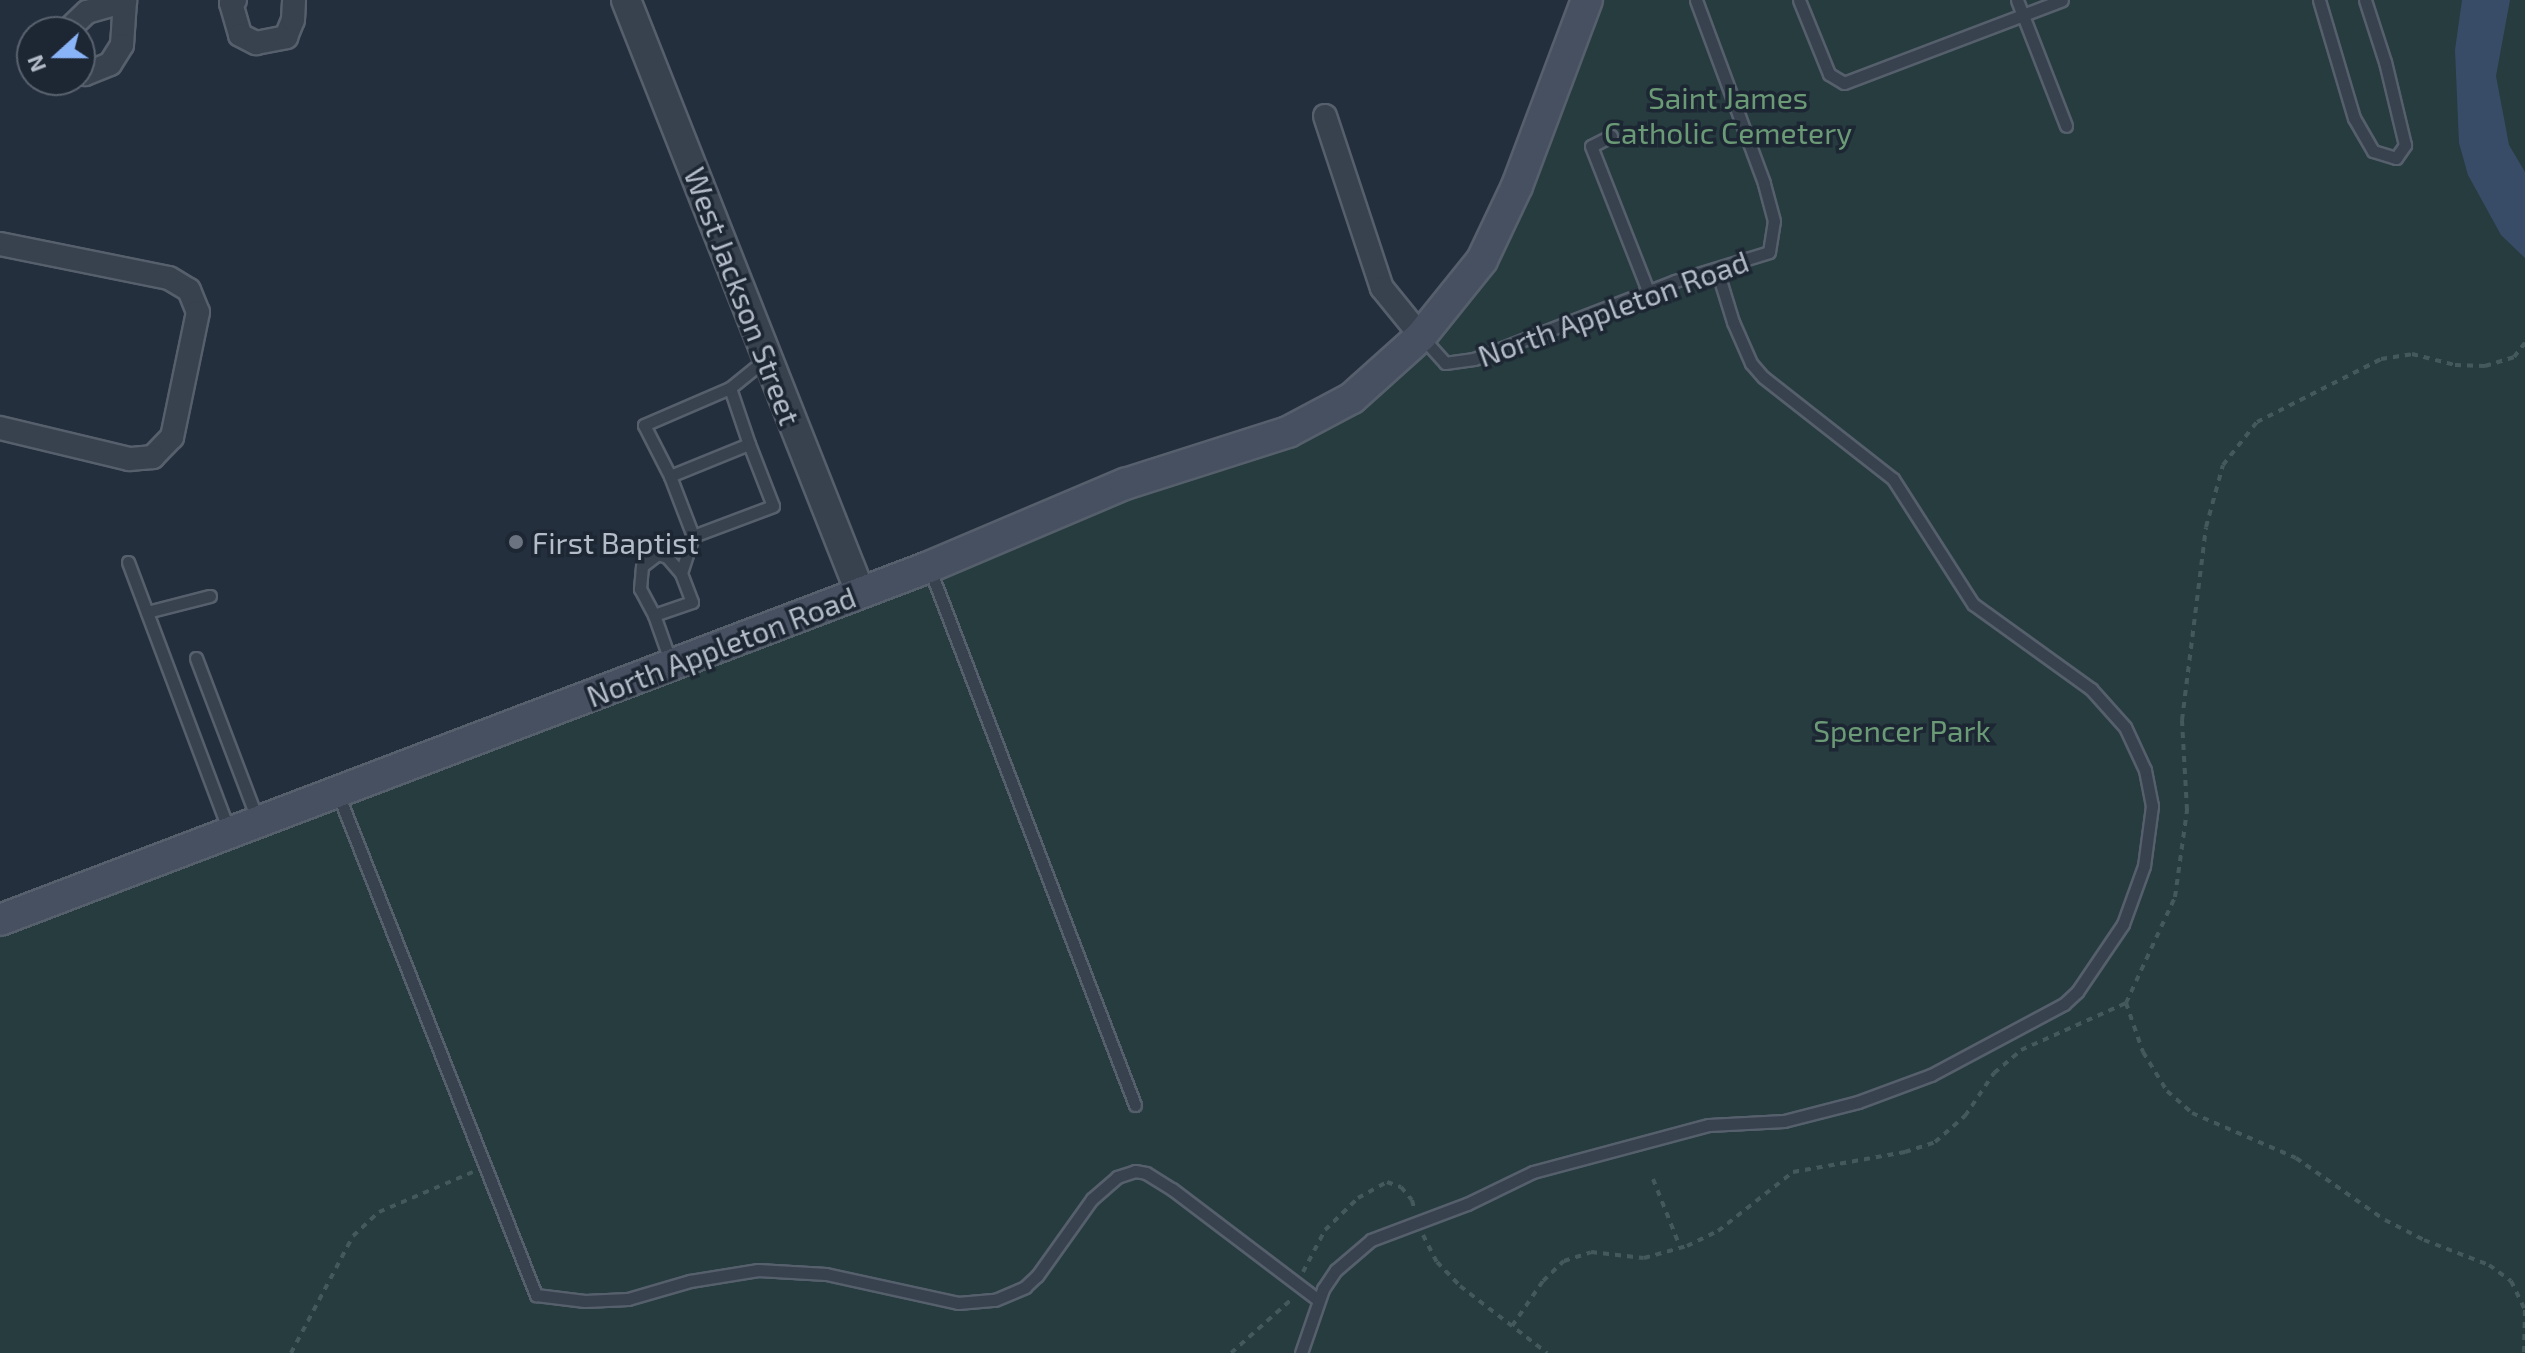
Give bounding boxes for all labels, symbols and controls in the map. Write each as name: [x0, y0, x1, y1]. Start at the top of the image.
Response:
north arrow: [16, 16, 96, 96]
text: N: [20, 52, 50, 76]
park label: Saint James Catholic Cemetery: [1604, 79, 1852, 150]
street label: West Jackson Street: [677, 162, 809, 430]
street label: North Appleton Road: [1473, 242, 1753, 374]
place label: First Baptist: [532, 524, 699, 560]
marker: First Baptist: [507, 533, 525, 551]
street label: North Appleton Road: [581, 578, 861, 714]
park label: Spencer Park: [1813, 712, 1991, 748]

